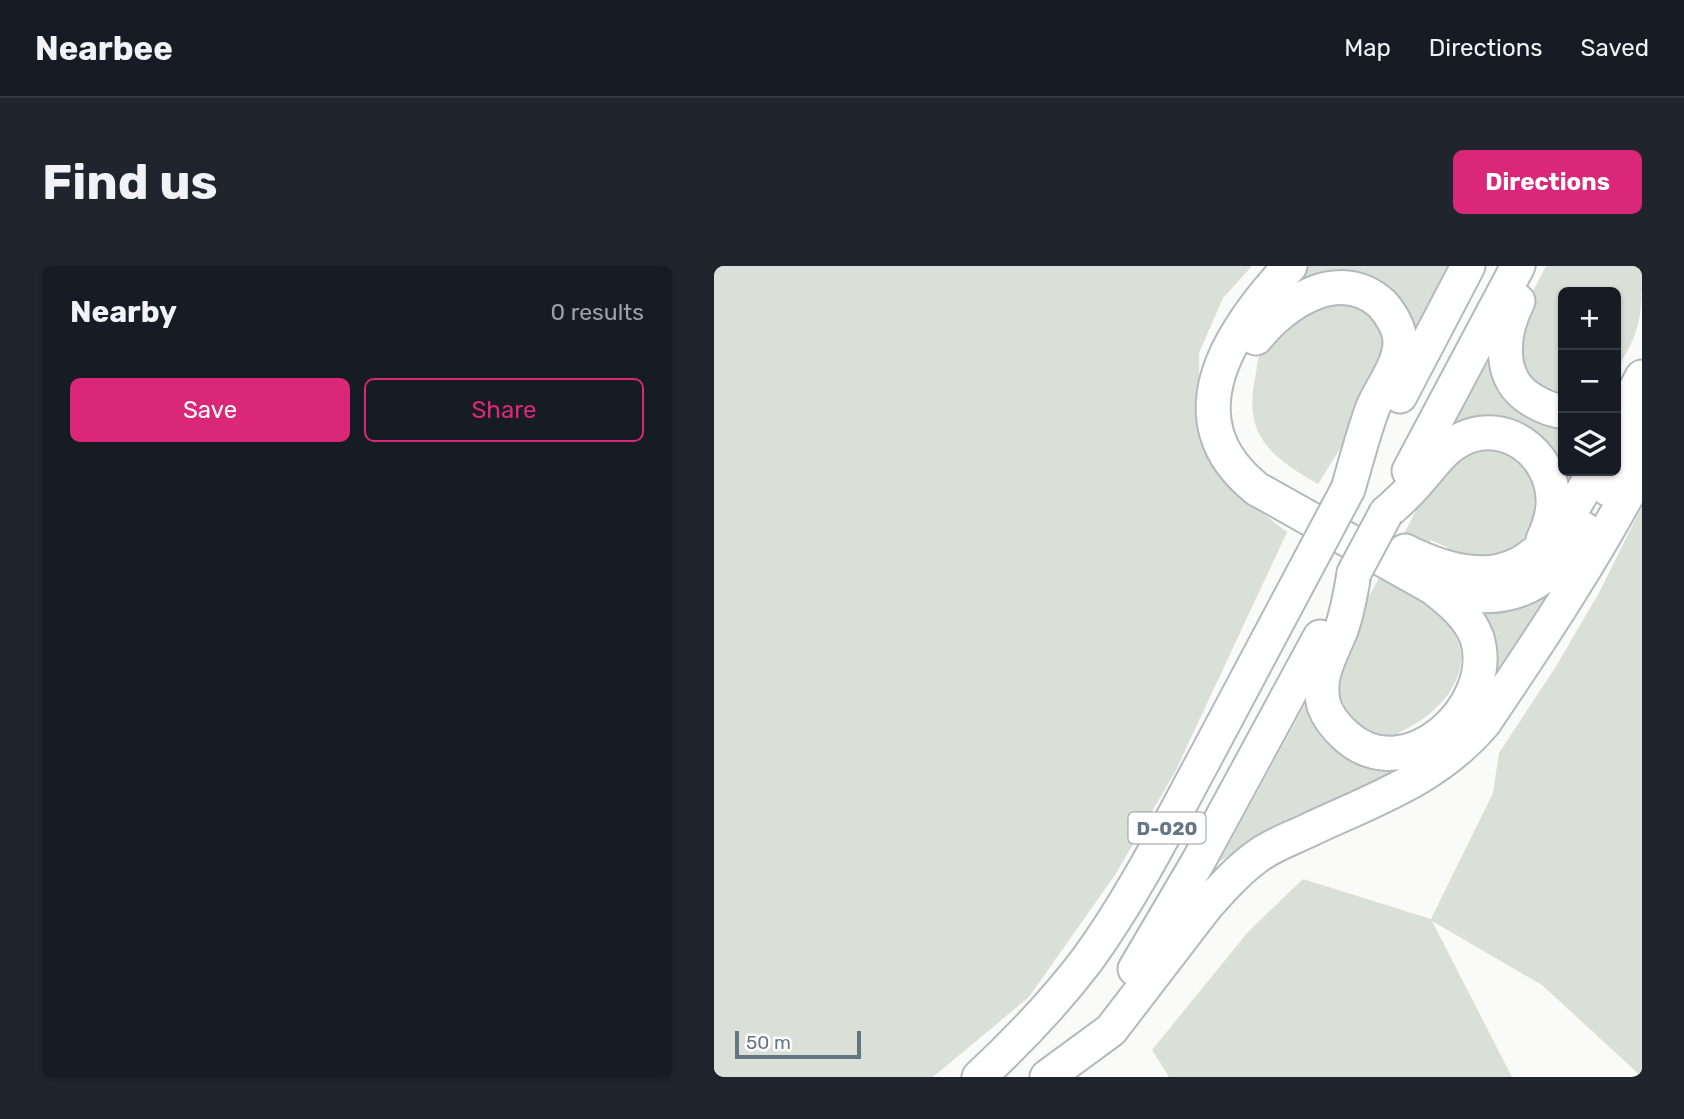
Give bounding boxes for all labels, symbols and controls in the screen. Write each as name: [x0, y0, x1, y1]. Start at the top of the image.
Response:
text: Nearbee: [35, 29, 173, 68]
text: Map: [1344, 34, 1391, 62]
text: Directions: [1429, 34, 1542, 62]
text: Saved: [1580, 34, 1649, 62]
button: Directions: [1453, 150, 1642, 214]
text: Find us: [42, 153, 218, 211]
map controls: [1558, 287, 1621, 476]
button: +: [1558, 287, 1621, 350]
text: Nearby: [70, 294, 177, 330]
text: 0 results: [550, 298, 644, 326]
button: −: [1558, 350, 1621, 413]
button: Save: [70, 378, 350, 442]
button: Share: [364, 378, 644, 442]
button: layers: [1558, 413, 1621, 476]
road number: D-020: [1128, 813, 1205, 844]
scale bar: [735, 1028, 861, 1060]
text: 50 m: [746, 1031, 791, 1054]

